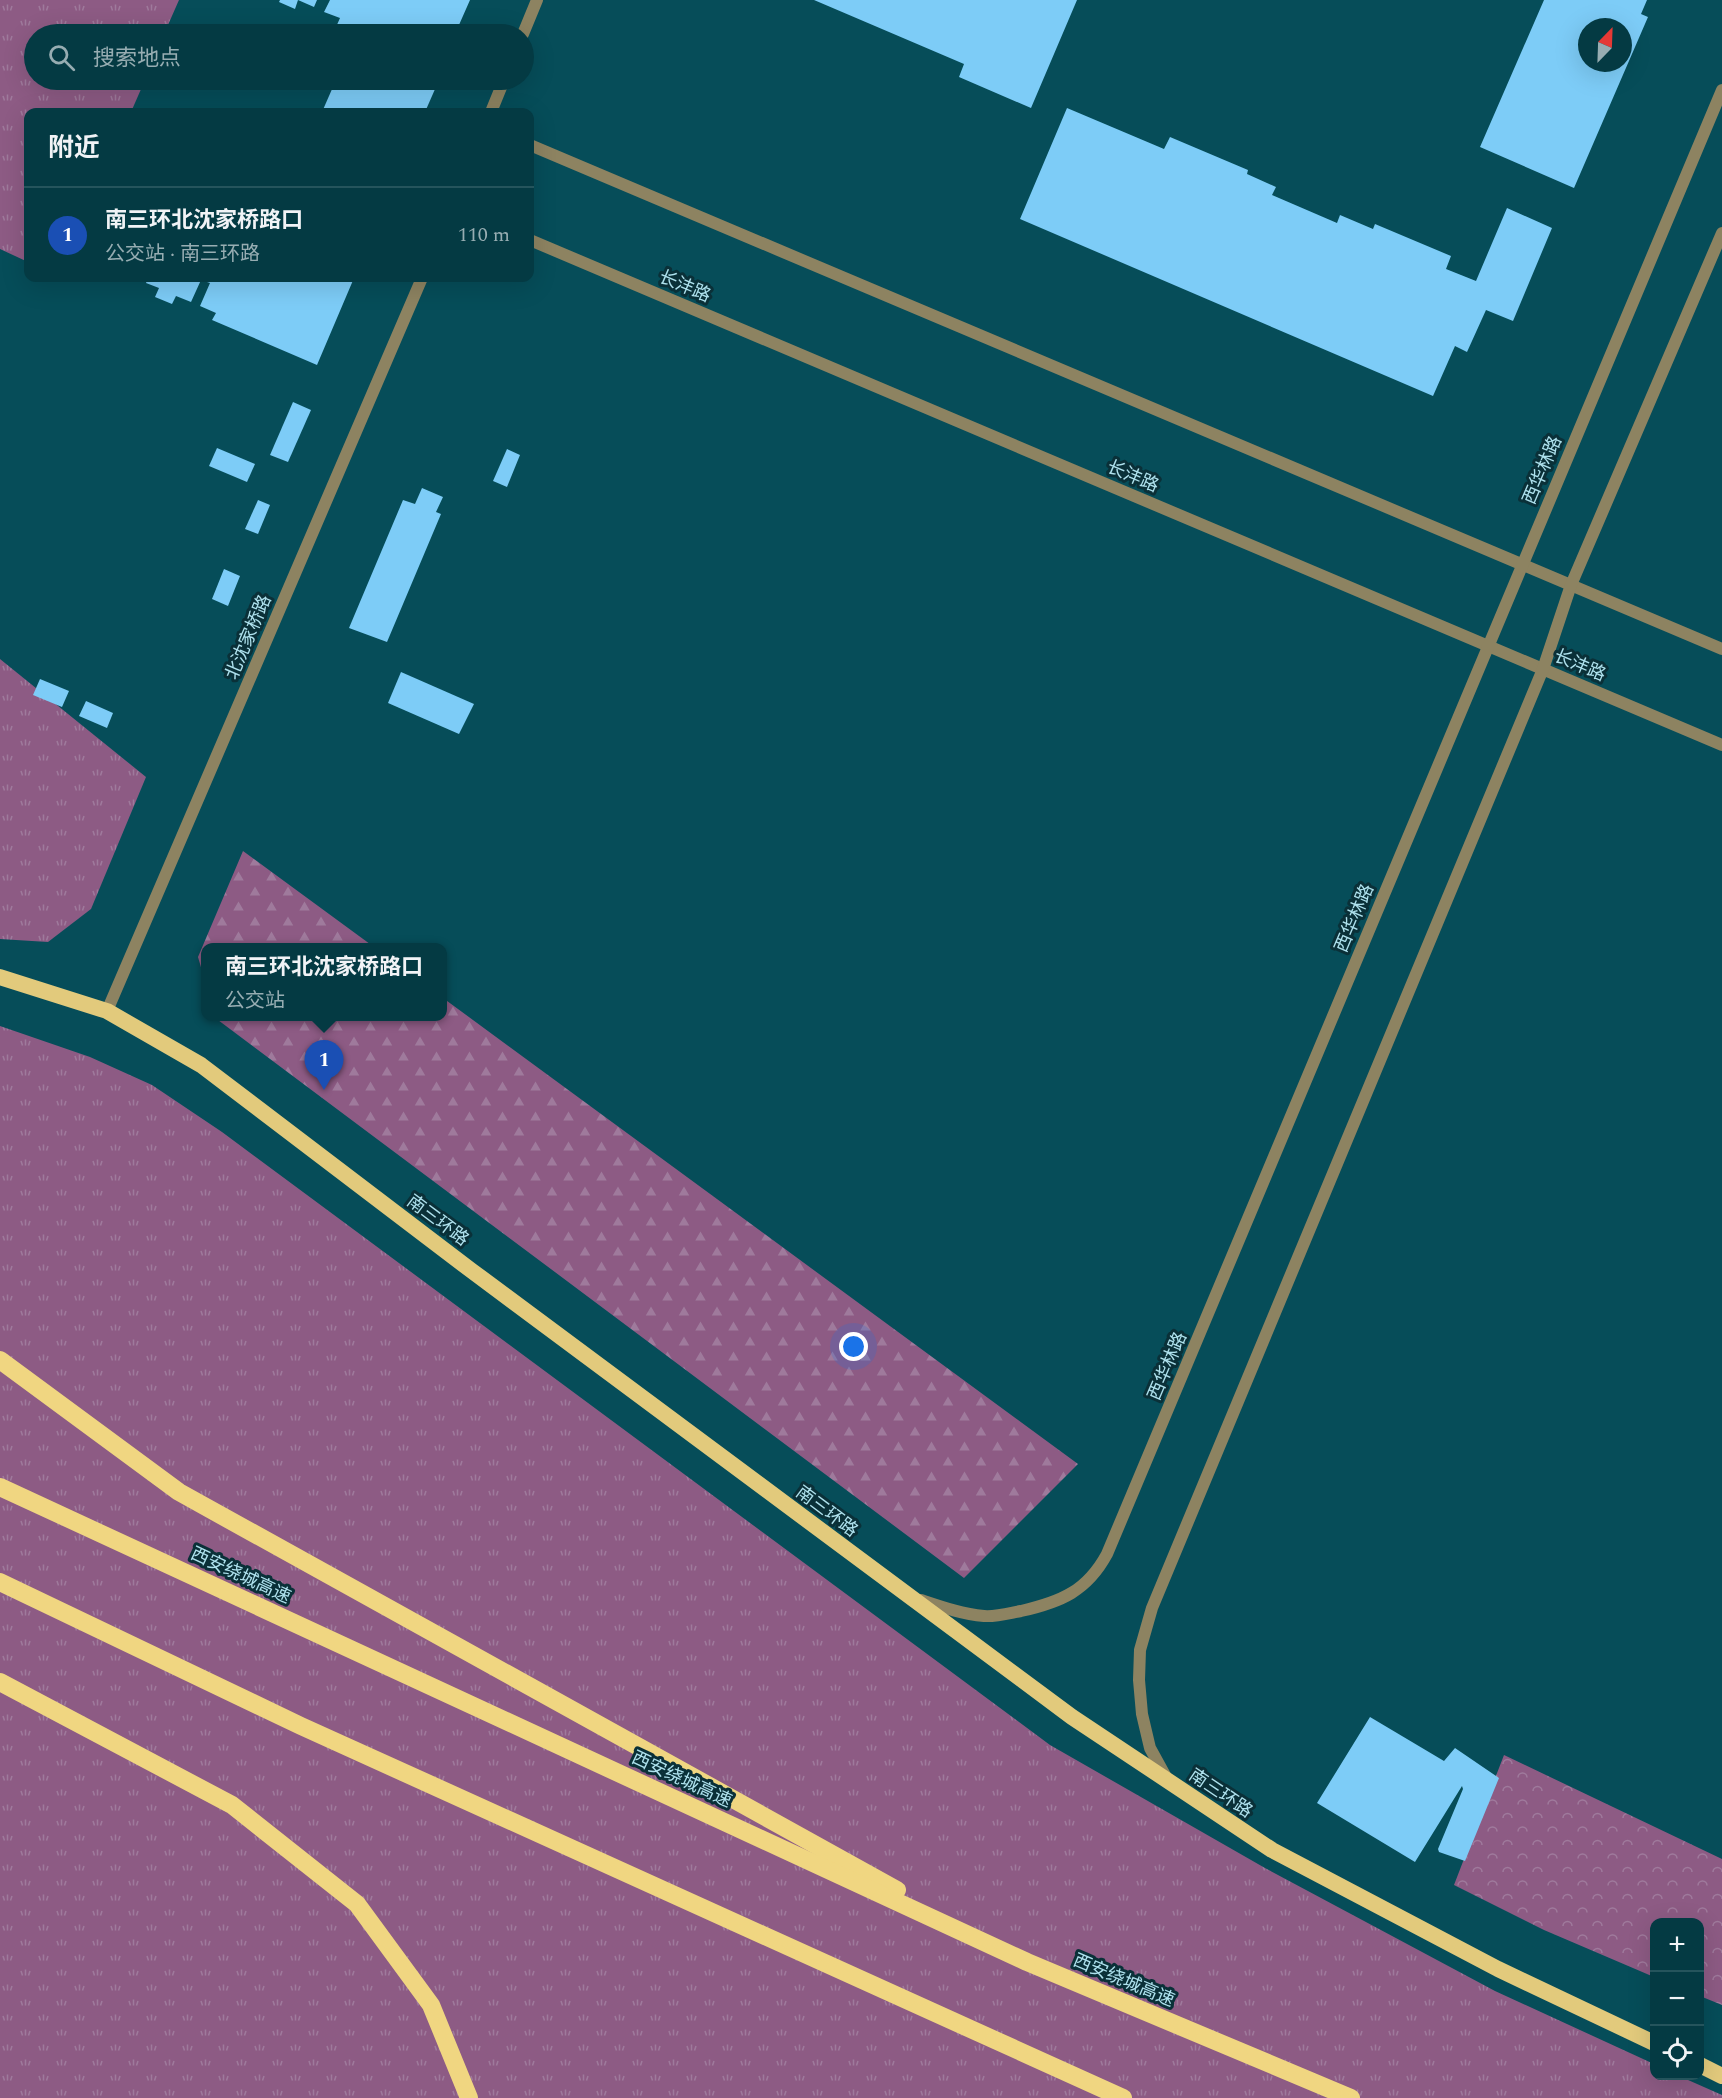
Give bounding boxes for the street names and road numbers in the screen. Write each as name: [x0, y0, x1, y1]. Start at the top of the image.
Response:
street label: 长沣路: [655, 263, 715, 309]
street label: 西华林路: [1516, 432, 1569, 509]
street label: 长沣路: [1103, 453, 1163, 499]
street label: 北沈家桥路: [218, 590, 278, 684]
street label: 长沣路: [1550, 642, 1610, 688]
street label: 西华林路: [1328, 880, 1381, 957]
street label: 南三环路: [401, 1188, 475, 1253]
street label: 西华林路: [1141, 1328, 1194, 1405]
street label: 南三环路: [790, 1479, 864, 1544]
street label: 西安绕城高速: [186, 1540, 295, 1611]
street label: 西安绕城高速: [627, 1744, 736, 1815]
street label: 南三环路: [1183, 1762, 1258, 1825]
street label: 西安绕城高速: [1069, 1947, 1179, 2014]

